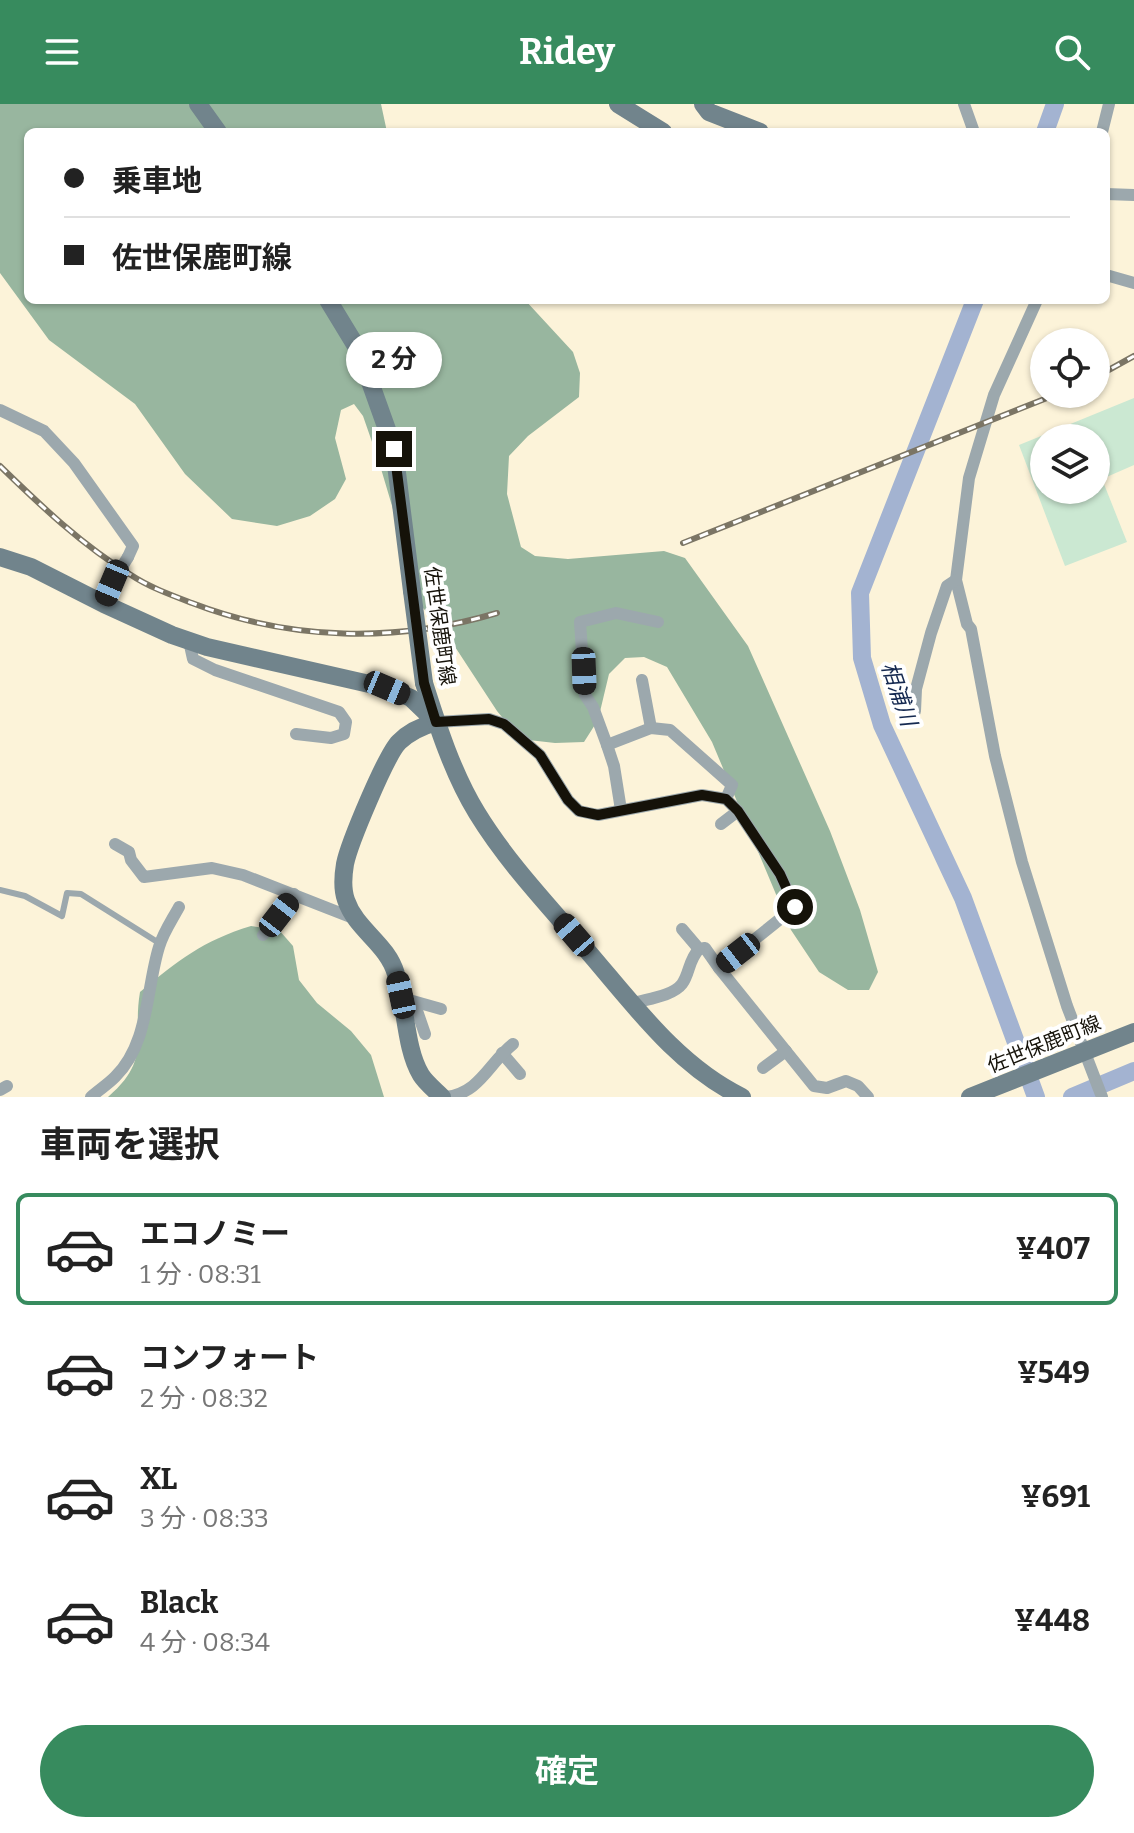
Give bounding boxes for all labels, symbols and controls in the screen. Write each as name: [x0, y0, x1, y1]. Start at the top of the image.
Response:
icon: menu: [40, 30, 84, 74]
text: Ridey: [519, 30, 615, 74]
icon: search: [1050, 30, 1094, 74]
text: 乗車地: [112, 163, 202, 199]
text: 佐世保鹿町線: [112, 240, 292, 276]
map controls: [1030, 328, 1110, 504]
button: locate: [1030, 328, 1110, 408]
callout: 2 分: [346, 333, 442, 389]
text: 2 分: [371, 344, 417, 375]
button: layers: [1030, 424, 1110, 504]
route end: [376, 431, 412, 467]
car: [92, 556, 132, 610]
street label: 佐世保鹿町線: [420, 565, 460, 687]
car: [571, 647, 597, 695]
water label: 相浦川: [875, 658, 923, 731]
car: [360, 668, 414, 708]
car: [255, 889, 303, 941]
route start: [777, 889, 813, 925]
car: [549, 909, 599, 961]
car: [712, 929, 764, 977]
car: [384, 969, 418, 1021]
street label: 佐世保鹿町線: [984, 1010, 1104, 1078]
text: 車両を選択: [40, 1123, 220, 1167]
icon: car: [44, 1213, 116, 1285]
text: エコノミー: [140, 1216, 290, 1252]
text: ¥407: [1016, 1231, 1090, 1267]
text: 1 分 · 08:31: [140, 1259, 261, 1290]
icon: car: [44, 1337, 116, 1409]
text: コンフォート: [140, 1340, 319, 1376]
text: ¥549: [1017, 1355, 1090, 1391]
text: 2 分 · 08:32: [140, 1383, 268, 1414]
icon: car: [44, 1461, 116, 1533]
text: XL: [140, 1461, 177, 1497]
text: ¥691: [1021, 1479, 1090, 1515]
text: 3 分 · 08:33: [140, 1503, 269, 1534]
icon: car: [44, 1585, 116, 1657]
text: Black: [140, 1585, 218, 1621]
text: ¥448: [1014, 1603, 1090, 1639]
text: 4 分 · 08:34: [140, 1627, 270, 1658]
button: 確定: [40, 1725, 1094, 1817]

